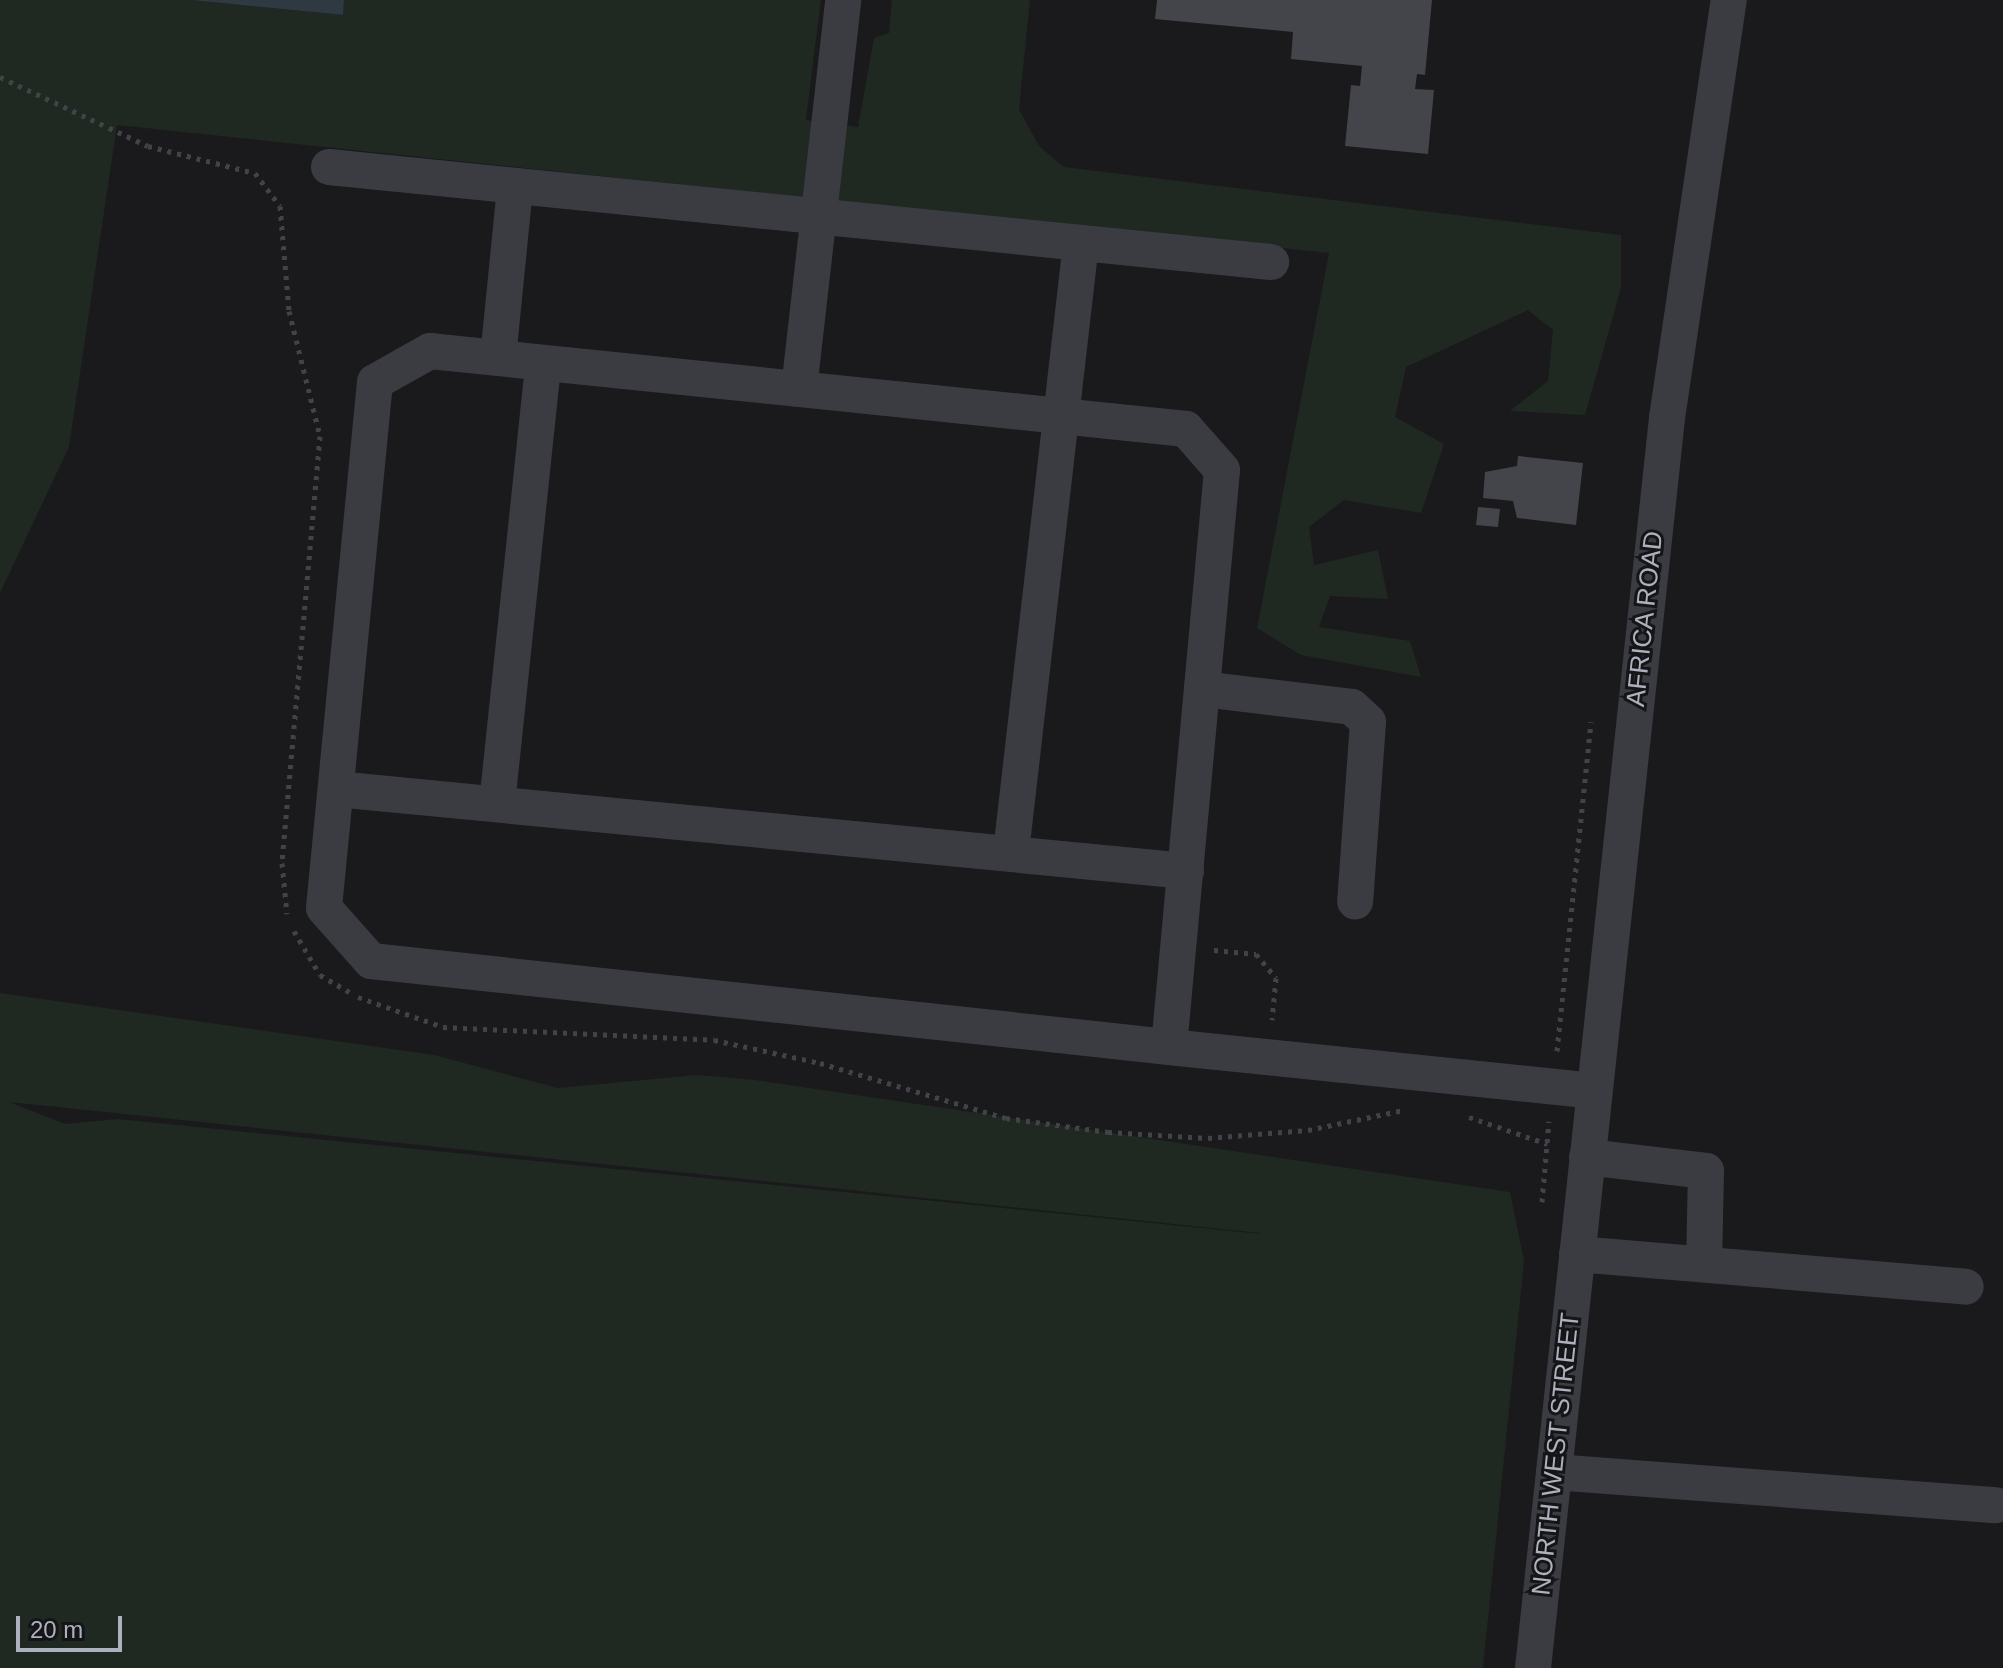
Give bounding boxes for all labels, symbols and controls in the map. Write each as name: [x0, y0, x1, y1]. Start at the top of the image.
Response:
street label: AFRICA ROAD: [1620, 529, 1670, 709]
street label: NORTH WEST STREET: [1526, 1311, 1586, 1597]
scale bar: [20, 1600, 126, 1650]
text: 20 m: [30, 1616, 83, 1643]

